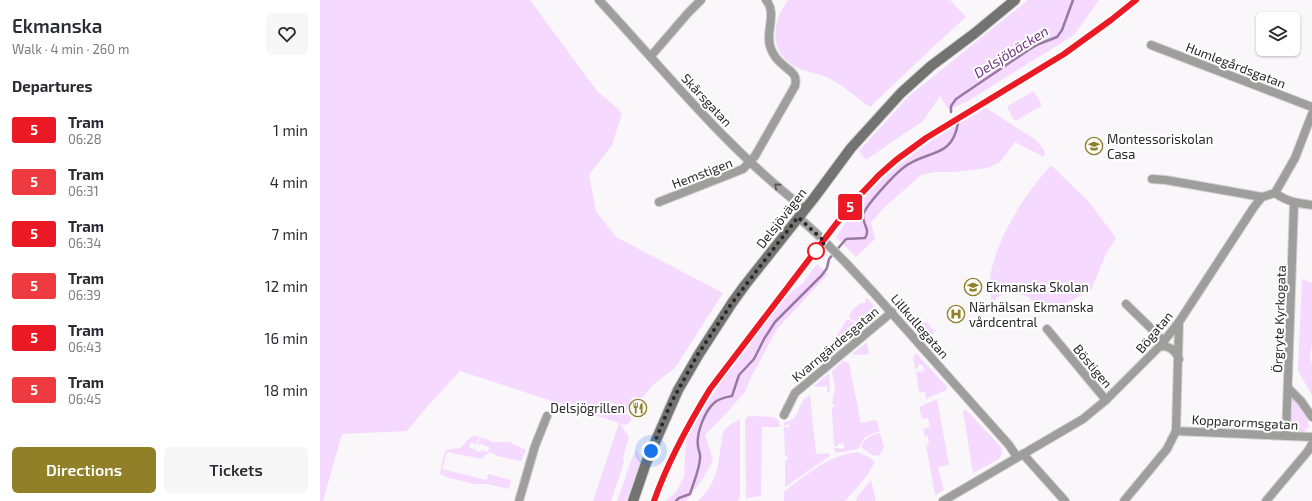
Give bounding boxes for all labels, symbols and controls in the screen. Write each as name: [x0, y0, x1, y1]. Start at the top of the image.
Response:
map controls: [1256, 12, 1300, 56]
button: layers: [1256, 12, 1300, 56]
button: heart: [266, 13, 308, 55]
text: Ekmanska: [12, 14, 102, 37]
water label: Delsjöbäcken: [970, 22, 1051, 81]
street label: Humlegårdsgatan: [1184, 39, 1288, 91]
text: Walk · 4 min · 260 m: [12, 41, 129, 57]
street label: Skårsgatan: [678, 70, 736, 130]
text: Departures: [12, 77, 92, 95]
text: Tram: [68, 113, 104, 131]
text: 5: [30, 121, 38, 138]
text: 1 min: [273, 121, 308, 139]
text: 06:28: [68, 131, 102, 147]
place label: Montessoriskolan Casa: [1107, 131, 1213, 162]
school or university icon: Montessoriskolan Casa: [1084, 136, 1104, 156]
street label: Hemstigen: [669, 154, 735, 192]
text: Tram: [68, 165, 104, 183]
text: 5: [30, 173, 38, 190]
text: 4 min: [270, 173, 308, 191]
text: 06:31: [68, 183, 99, 199]
one-way arrow: [775, 183, 782, 190]
street label: Delsjövägen: [752, 185, 810, 251]
line badge: 5: [837, 194, 863, 220]
text: 5: [846, 198, 854, 215]
text: Tram: [68, 217, 104, 235]
text: 5: [30, 225, 38, 242]
text: 7 min: [271, 225, 308, 243]
text: 06:34: [68, 235, 102, 251]
unlabelled marker: [807, 242, 825, 260]
street label: Örgryte Kyrkogata: [1269, 265, 1289, 373]
text: Tram: [68, 269, 104, 287]
text: 5: [30, 277, 38, 294]
text: 12 min: [265, 277, 308, 295]
school or university icon: Ekmanska Skolan: [963, 277, 983, 297]
place label: Ekmanska Skolan: [986, 279, 1089, 295]
text: 06:39: [68, 287, 101, 303]
street label: Lillkullegatan: [888, 290, 952, 362]
place label: Närhälsan Ekmanska vårdcentral: [969, 299, 1094, 330]
street label: Kvarngärdesgatan: [788, 303, 882, 385]
hospital icon: Närhälsan Ekmanska vårdcentral: [946, 304, 966, 324]
street label: Bögatan: [1132, 308, 1176, 356]
text: Tram: [68, 321, 104, 339]
text: 5: [30, 329, 38, 346]
text: 16 min: [265, 329, 308, 347]
text: 06:43: [68, 339, 102, 355]
street label: Böstigen: [1070, 341, 1116, 391]
text: Tram: [68, 373, 104, 391]
text: 5: [30, 381, 38, 398]
text: 18 min: [264, 381, 308, 399]
text: 06:45: [68, 391, 101, 407]
restaurant icon: Delsjögrillen: [628, 398, 648, 418]
place label: Delsjögrillen: [550, 400, 625, 416]
street label: Kopparormsgatan: [1191, 411, 1299, 433]
your location: [641, 441, 661, 461]
button: Directions: [12, 447, 156, 493]
button: Tickets: [164, 447, 308, 493]

